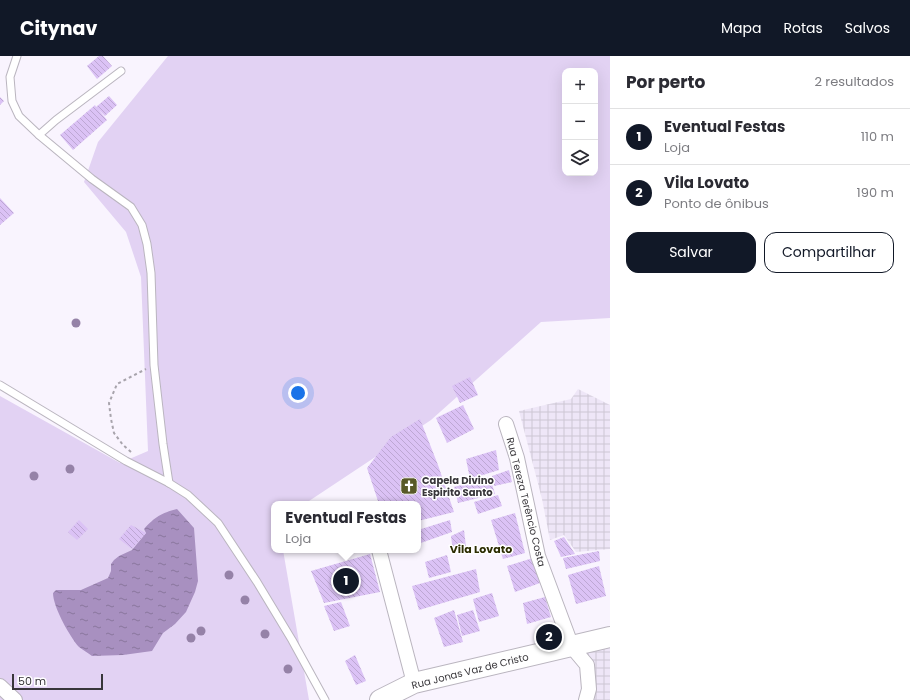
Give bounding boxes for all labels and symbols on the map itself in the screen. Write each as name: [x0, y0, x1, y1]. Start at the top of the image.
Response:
your location: [288, 383, 308, 403]
street label: Rua Tereza Terêncio Costa: [503, 436, 549, 568]
place label: Capela Divino Espirito Santo: [422, 473, 494, 500]
church icon: Capela Divino Espirito Santo: [399, 476, 419, 496]
district label: Vila Lovato: [450, 541, 512, 557]
pin: 1: [333, 566, 359, 596]
pin: 2: [536, 622, 562, 652]
street label: Rua Jonas Vaz de Cristo: [410, 649, 530, 693]
scale bar: [12, 672, 103, 691]

